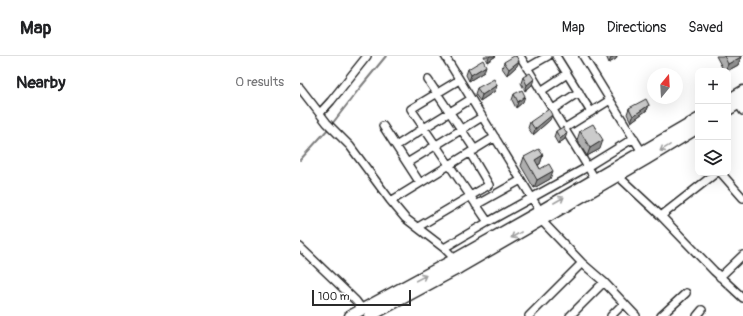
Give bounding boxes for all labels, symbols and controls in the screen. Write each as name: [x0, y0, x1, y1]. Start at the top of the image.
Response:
text: Map: [20, 16, 51, 40]
text: Map: [562, 19, 585, 36]
text: Directions: [607, 19, 666, 36]
text: Saved: [688, 19, 723, 36]
north arrow: [647, 68, 683, 104]
map controls: [695, 68, 731, 176]
button: +: [695, 68, 731, 104]
text: Nearby: [16, 72, 65, 93]
text: 0 results: [235, 74, 284, 90]
button: −: [695, 104, 731, 140]
button: layers: [695, 140, 731, 176]
one-way arrow: [660, 144, 671, 152]
one-way arrow: [553, 196, 565, 204]
one-way arrow: [510, 231, 522, 239]
one-way arrow: [415, 273, 427, 281]
scale bar: [312, 288, 411, 307]
text: 100 m: [318, 290, 349, 303]

